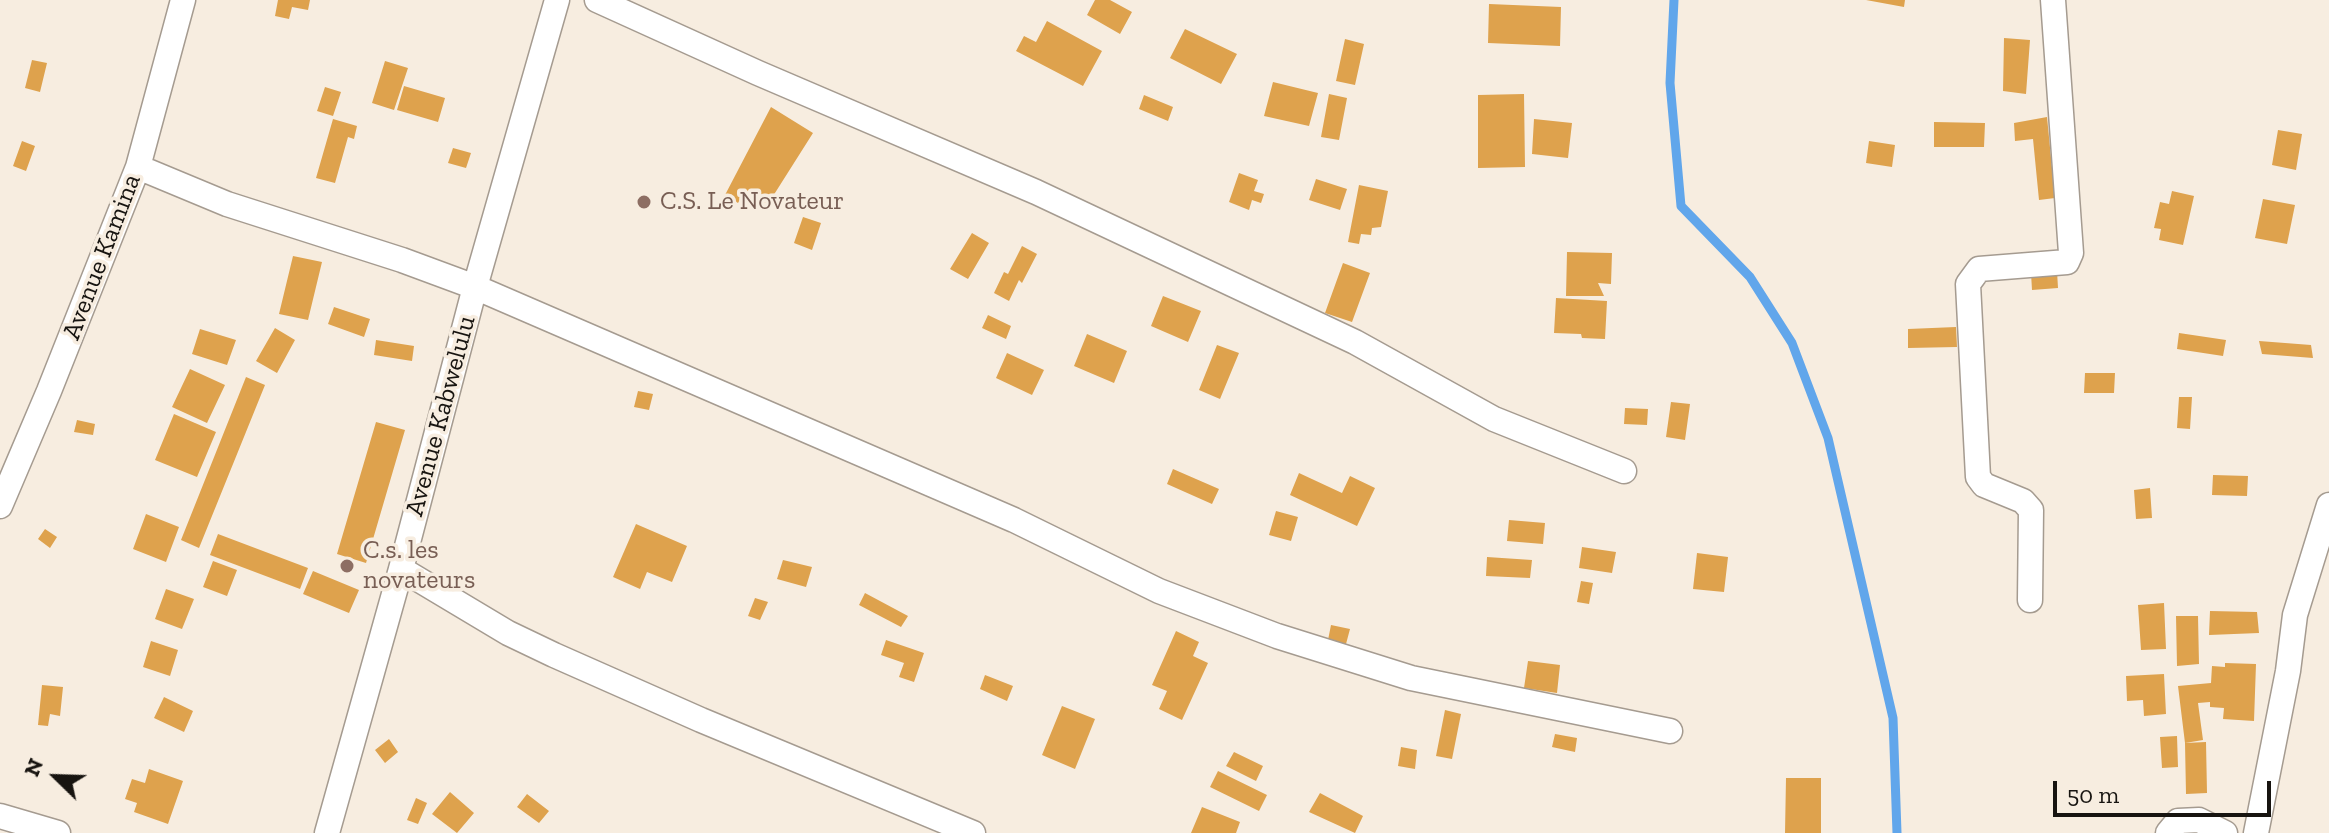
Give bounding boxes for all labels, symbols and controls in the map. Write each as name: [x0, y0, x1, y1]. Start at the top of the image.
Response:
street label: Avenue Kamina: [56, 170, 148, 344]
place label: C.S. Le Novateur: [660, 186, 844, 218]
marker: C.S. Le Novateur: [635, 193, 653, 211]
street label: Avenue Kabwelulu: [399, 312, 483, 520]
place label: C.s. les novateurs: [363, 535, 475, 596]
marker: C.s. les novateurs: [338, 557, 356, 575]
north arrow: [16, 737, 96, 817]
text: N: [18, 754, 49, 780]
scale bar: [2057, 765, 2275, 815]
text: 50 m: [2067, 780, 2119, 809]

